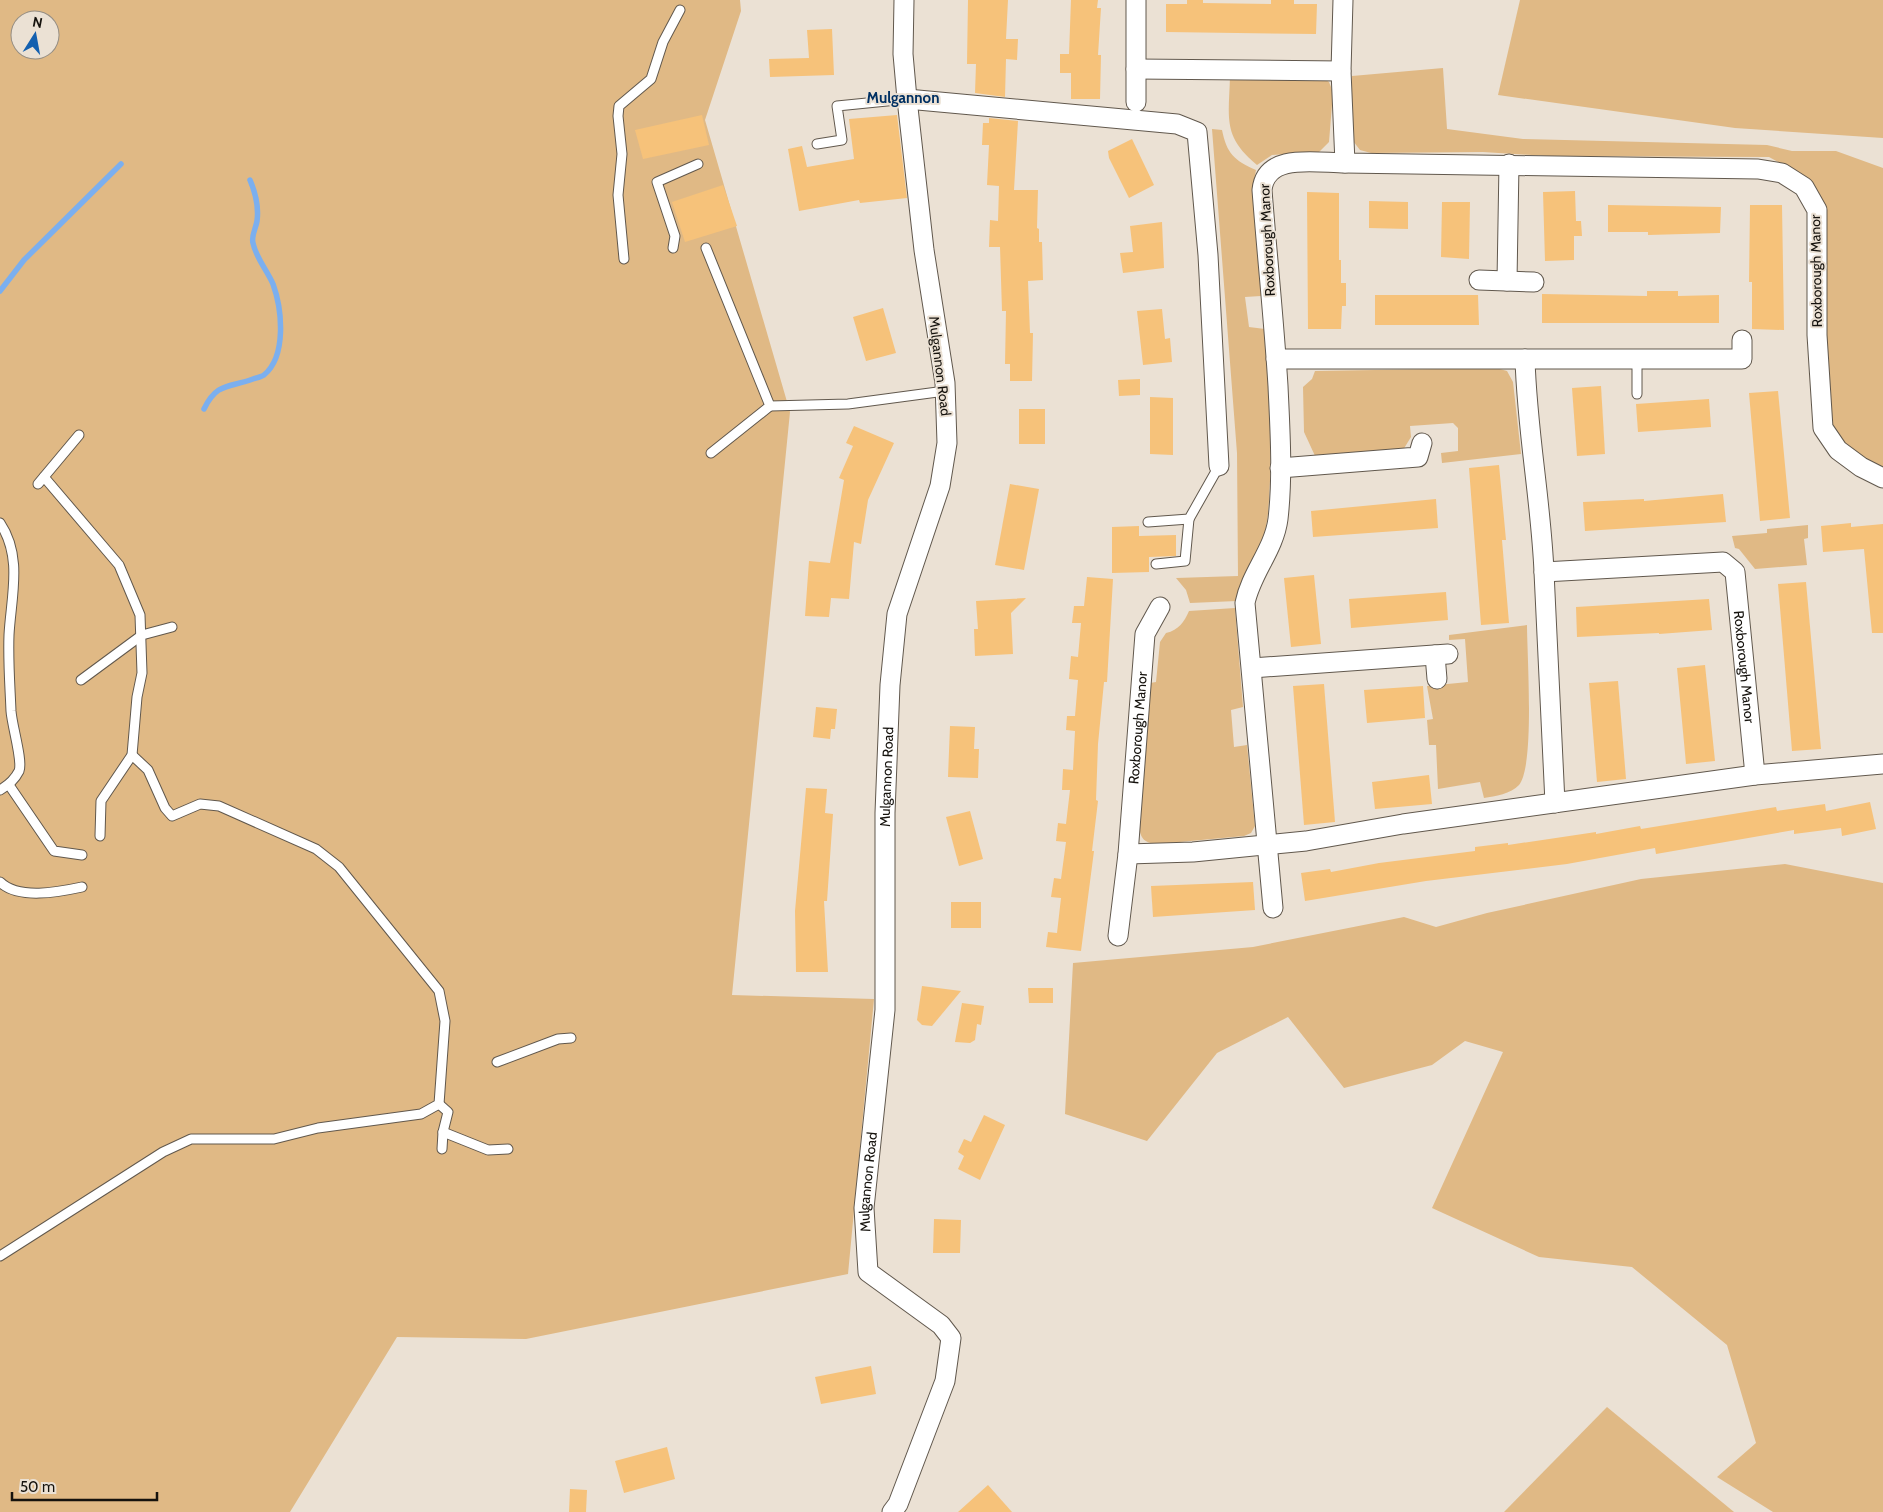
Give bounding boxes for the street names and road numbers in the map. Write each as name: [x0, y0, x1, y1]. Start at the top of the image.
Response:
street label: Roxborough Manor: [1255, 183, 1279, 297]
street label: Roxborough Manor: [1806, 214, 1826, 327]
street label: Mulgannon Road: [925, 315, 955, 417]
street label: Roxborough Manor: [1730, 610, 1759, 724]
street label: Roxborough Manor: [1124, 671, 1151, 785]
street label: Mulgannon Road: [876, 726, 897, 827]
street label: Mulgannon Road: [855, 1131, 881, 1233]

